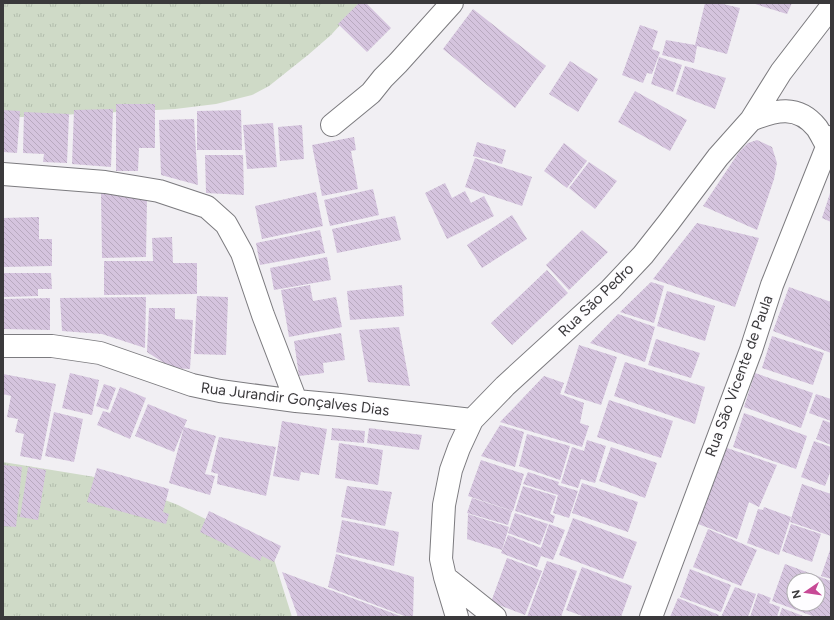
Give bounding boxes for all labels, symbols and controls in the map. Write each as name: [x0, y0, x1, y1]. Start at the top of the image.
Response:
street label: Rua São Pedro: [555, 259, 638, 340]
street label: Rua São Vicente de Paula: [701, 293, 777, 459]
street label: Rua Jurandir Gonçalves Dias: [200, 378, 390, 420]
north arrow: [786, 572, 826, 612]
text: N: [789, 589, 804, 600]

